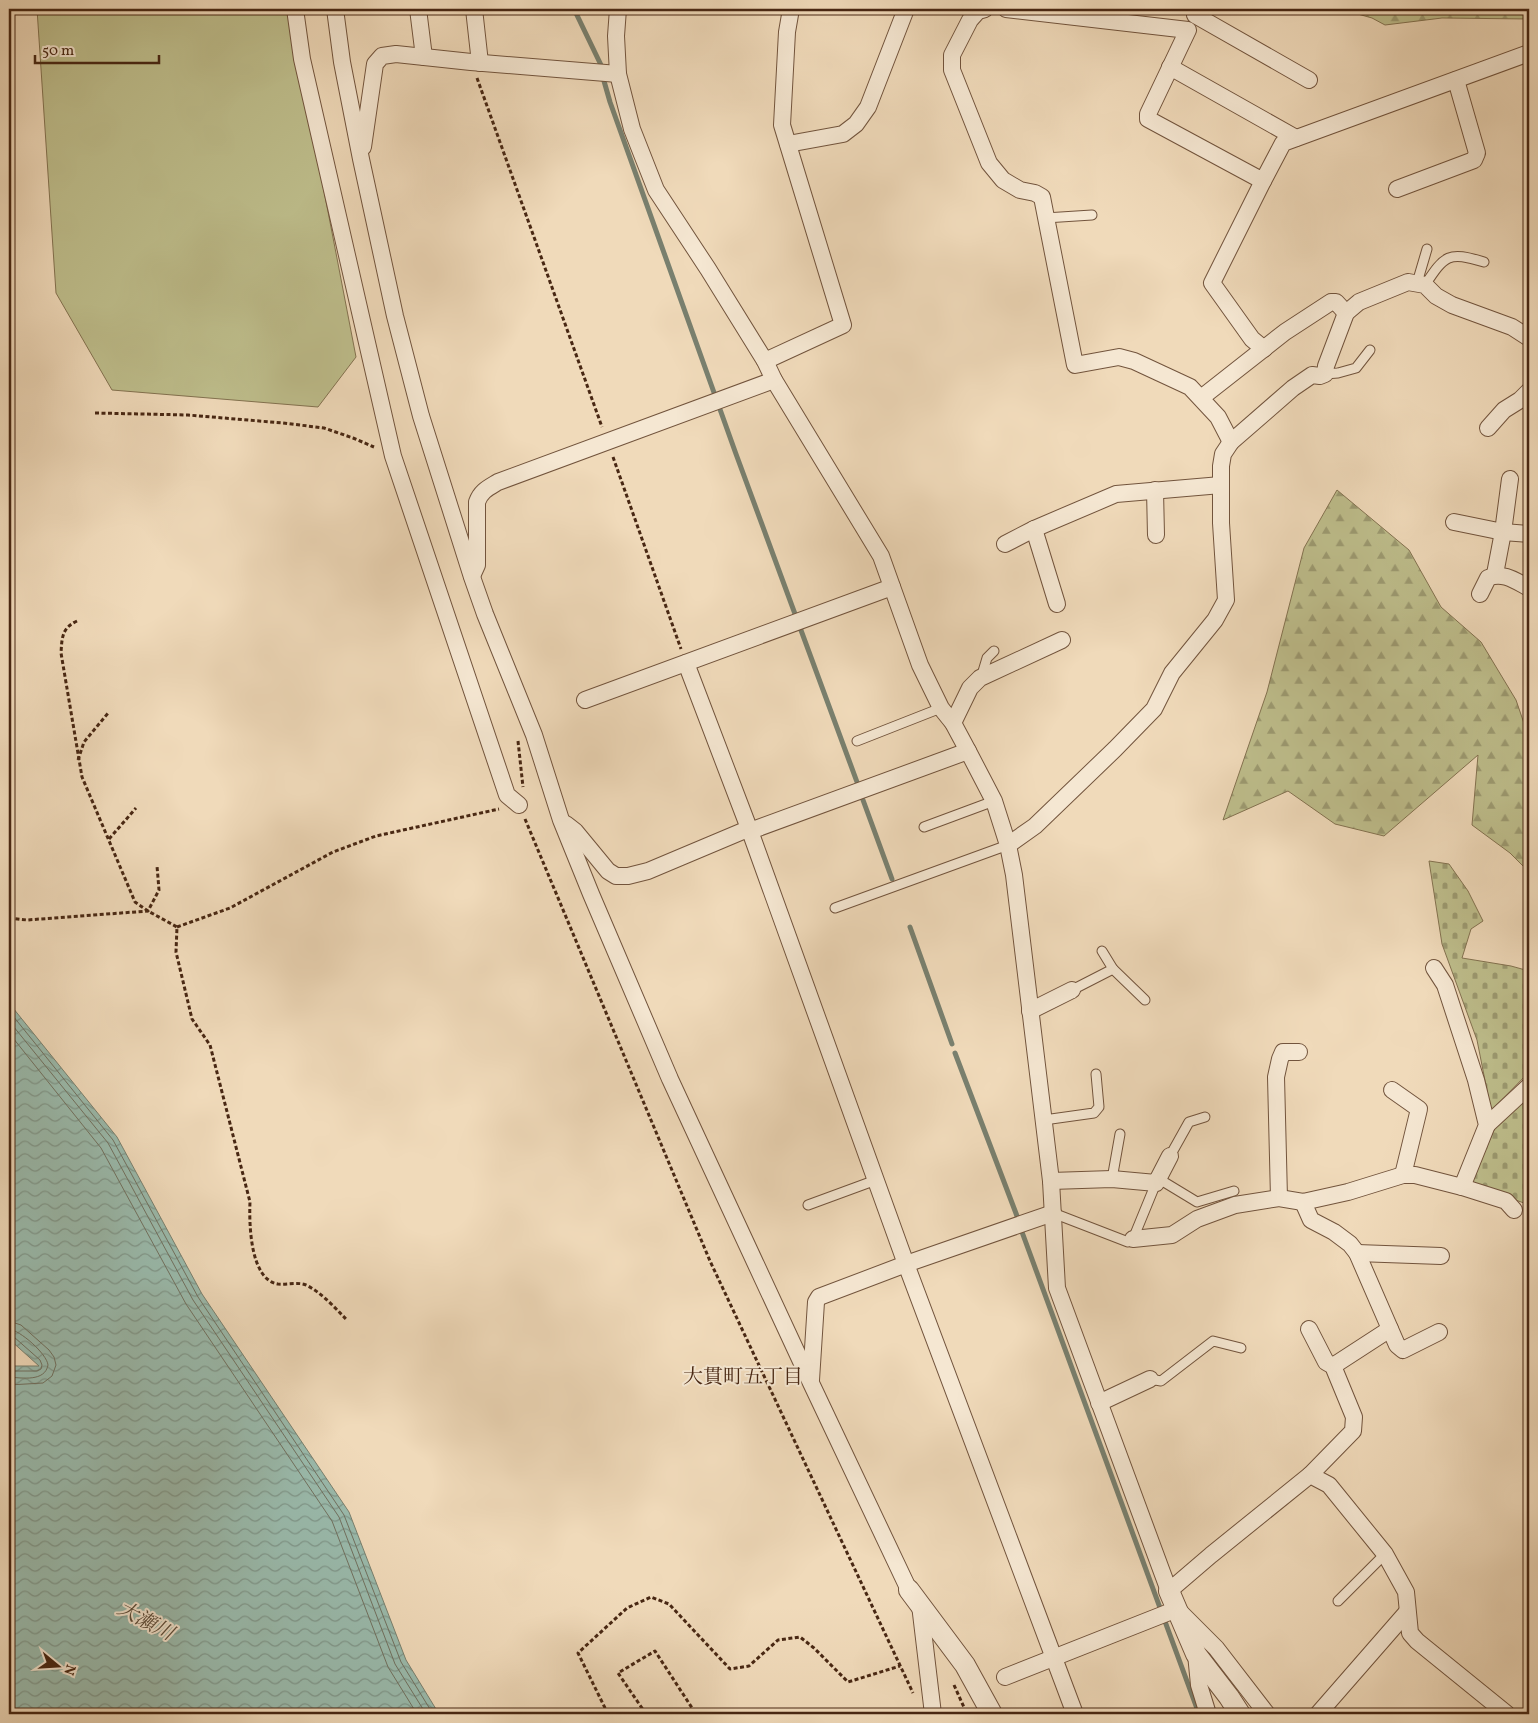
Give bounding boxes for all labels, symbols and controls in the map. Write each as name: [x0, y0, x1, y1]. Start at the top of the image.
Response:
scale bar: [35, 32, 159, 64]
text: 50 m: [42, 41, 74, 62]
district label: 大貫町五丁目: [683, 1364, 803, 1392]
water label: 大瀬川: [112, 1596, 180, 1649]
north arrow: [32, 1640, 82, 1690]
text: N: [58, 1662, 80, 1677]

